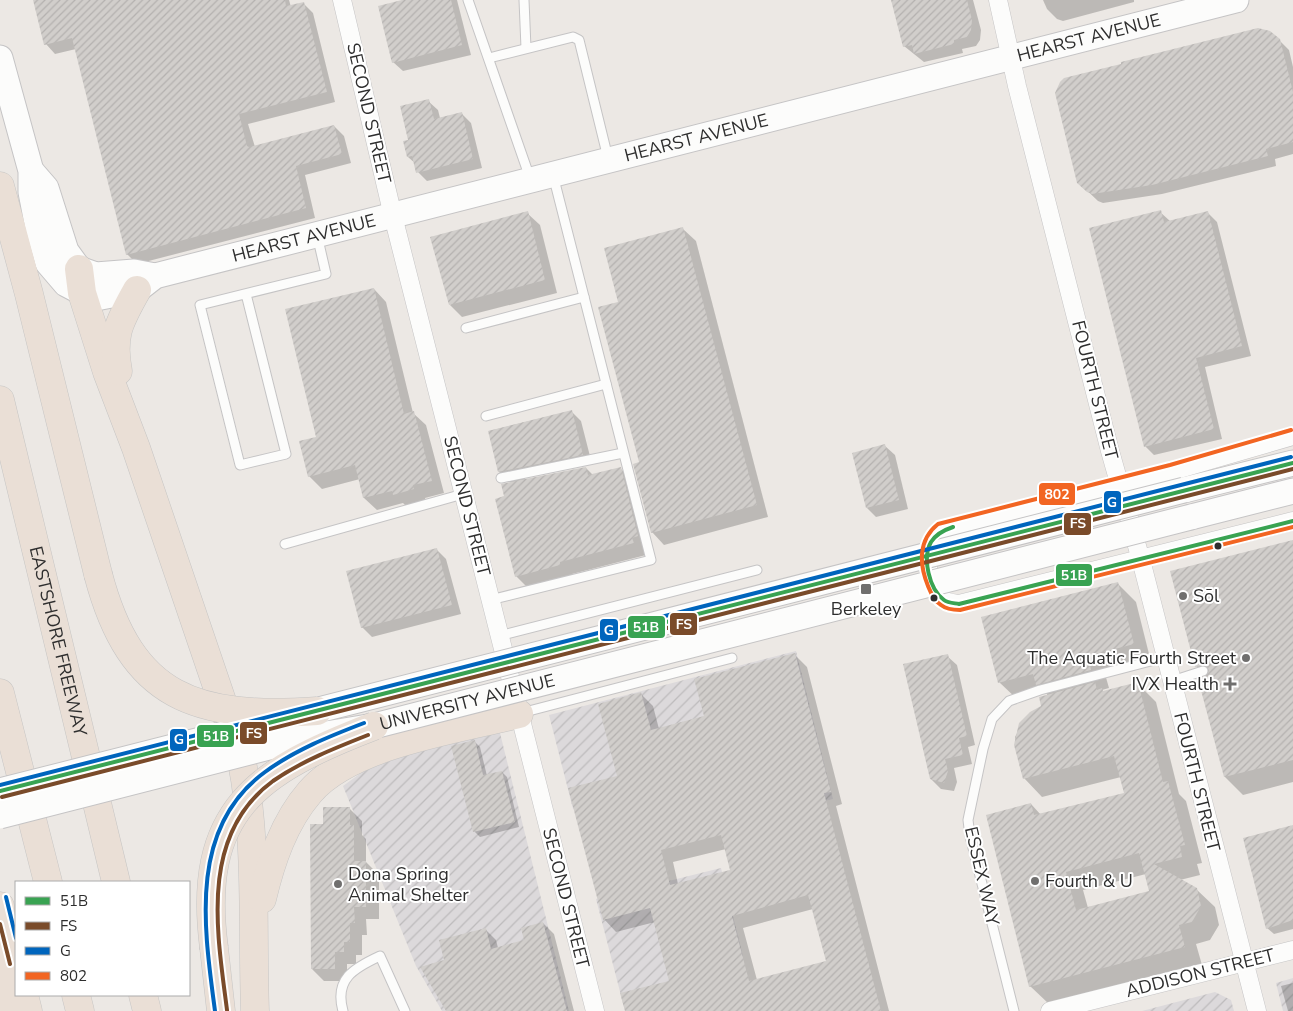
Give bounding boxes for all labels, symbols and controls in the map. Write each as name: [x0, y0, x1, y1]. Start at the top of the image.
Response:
street label: HEARST AVENUE: [1014, 8, 1163, 67]
street label: SECOND STREET: [341, 40, 397, 186]
street label: HEARST AVENUE: [622, 108, 771, 168]
street label: HEARST AVENUE: [229, 208, 378, 268]
street label: FOURTH STREET: [1066, 318, 1124, 462]
street label: SECOND STREET: [438, 433, 496, 579]
line badge: 802: [1038, 482, 1076, 506]
text: 802: [1044, 485, 1070, 504]
line badge: G: [1103, 490, 1122, 514]
text: G: [1107, 493, 1117, 512]
line badge: FS: [1063, 512, 1092, 536]
text: FS: [1070, 514, 1086, 533]
unlabelled marker: [1213, 541, 1223, 551]
street label: EASTSHORE FREEWAY: [24, 544, 93, 739]
line badge: 51B: [1055, 563, 1093, 587]
text: 51B: [1061, 566, 1087, 585]
marker: Berkeley: [859, 582, 873, 596]
place label: Sōl: [1193, 584, 1220, 608]
marker: Sōl: [1177, 590, 1189, 602]
unlabelled marker: [929, 593, 939, 603]
place label: Berkeley: [831, 597, 902, 621]
line badge: FS: [669, 612, 698, 636]
line badge: 51B: [627, 615, 666, 639]
text: FS: [676, 615, 692, 634]
line badge: G: [599, 618, 619, 642]
text: 51B: [633, 618, 659, 637]
text: G: [604, 621, 614, 640]
place label: The Aquatic Fourth Street: [1027, 646, 1237, 670]
marker: The Aquatic Fourth Street: [1240, 652, 1252, 664]
street label: UNIVERSITY AVENUE: [377, 668, 557, 736]
place label: IVX Health: [1131, 672, 1219, 696]
marker: IVX Health: [1223, 677, 1237, 691]
street label: FOURTH STREET: [1168, 710, 1226, 854]
line badge: FS: [239, 721, 268, 745]
line badge: 51B: [196, 724, 235, 748]
text: FS: [246, 724, 262, 743]
text: 51B: [203, 727, 229, 746]
line badge: G: [169, 728, 188, 752]
text: G: [174, 730, 184, 749]
street label: ESSEX WAY: [959, 824, 1005, 928]
street label: SECOND STREET: [537, 825, 595, 971]
place label: Dona Spring Animal Shelter: [348, 862, 469, 907]
place label: Fourth & U: [1045, 869, 1133, 893]
marker: Fourth & U: [1029, 875, 1041, 887]
marker: Dona Spring Animal Shelter: [332, 878, 344, 890]
legend: [15, 881, 190, 996]
text: 51B: [60, 891, 88, 911]
text: FS: [60, 916, 77, 936]
text: G: [60, 941, 71, 961]
street label: ADDISON STREET: [1123, 943, 1277, 1003]
text: 802: [60, 966, 87, 986]

